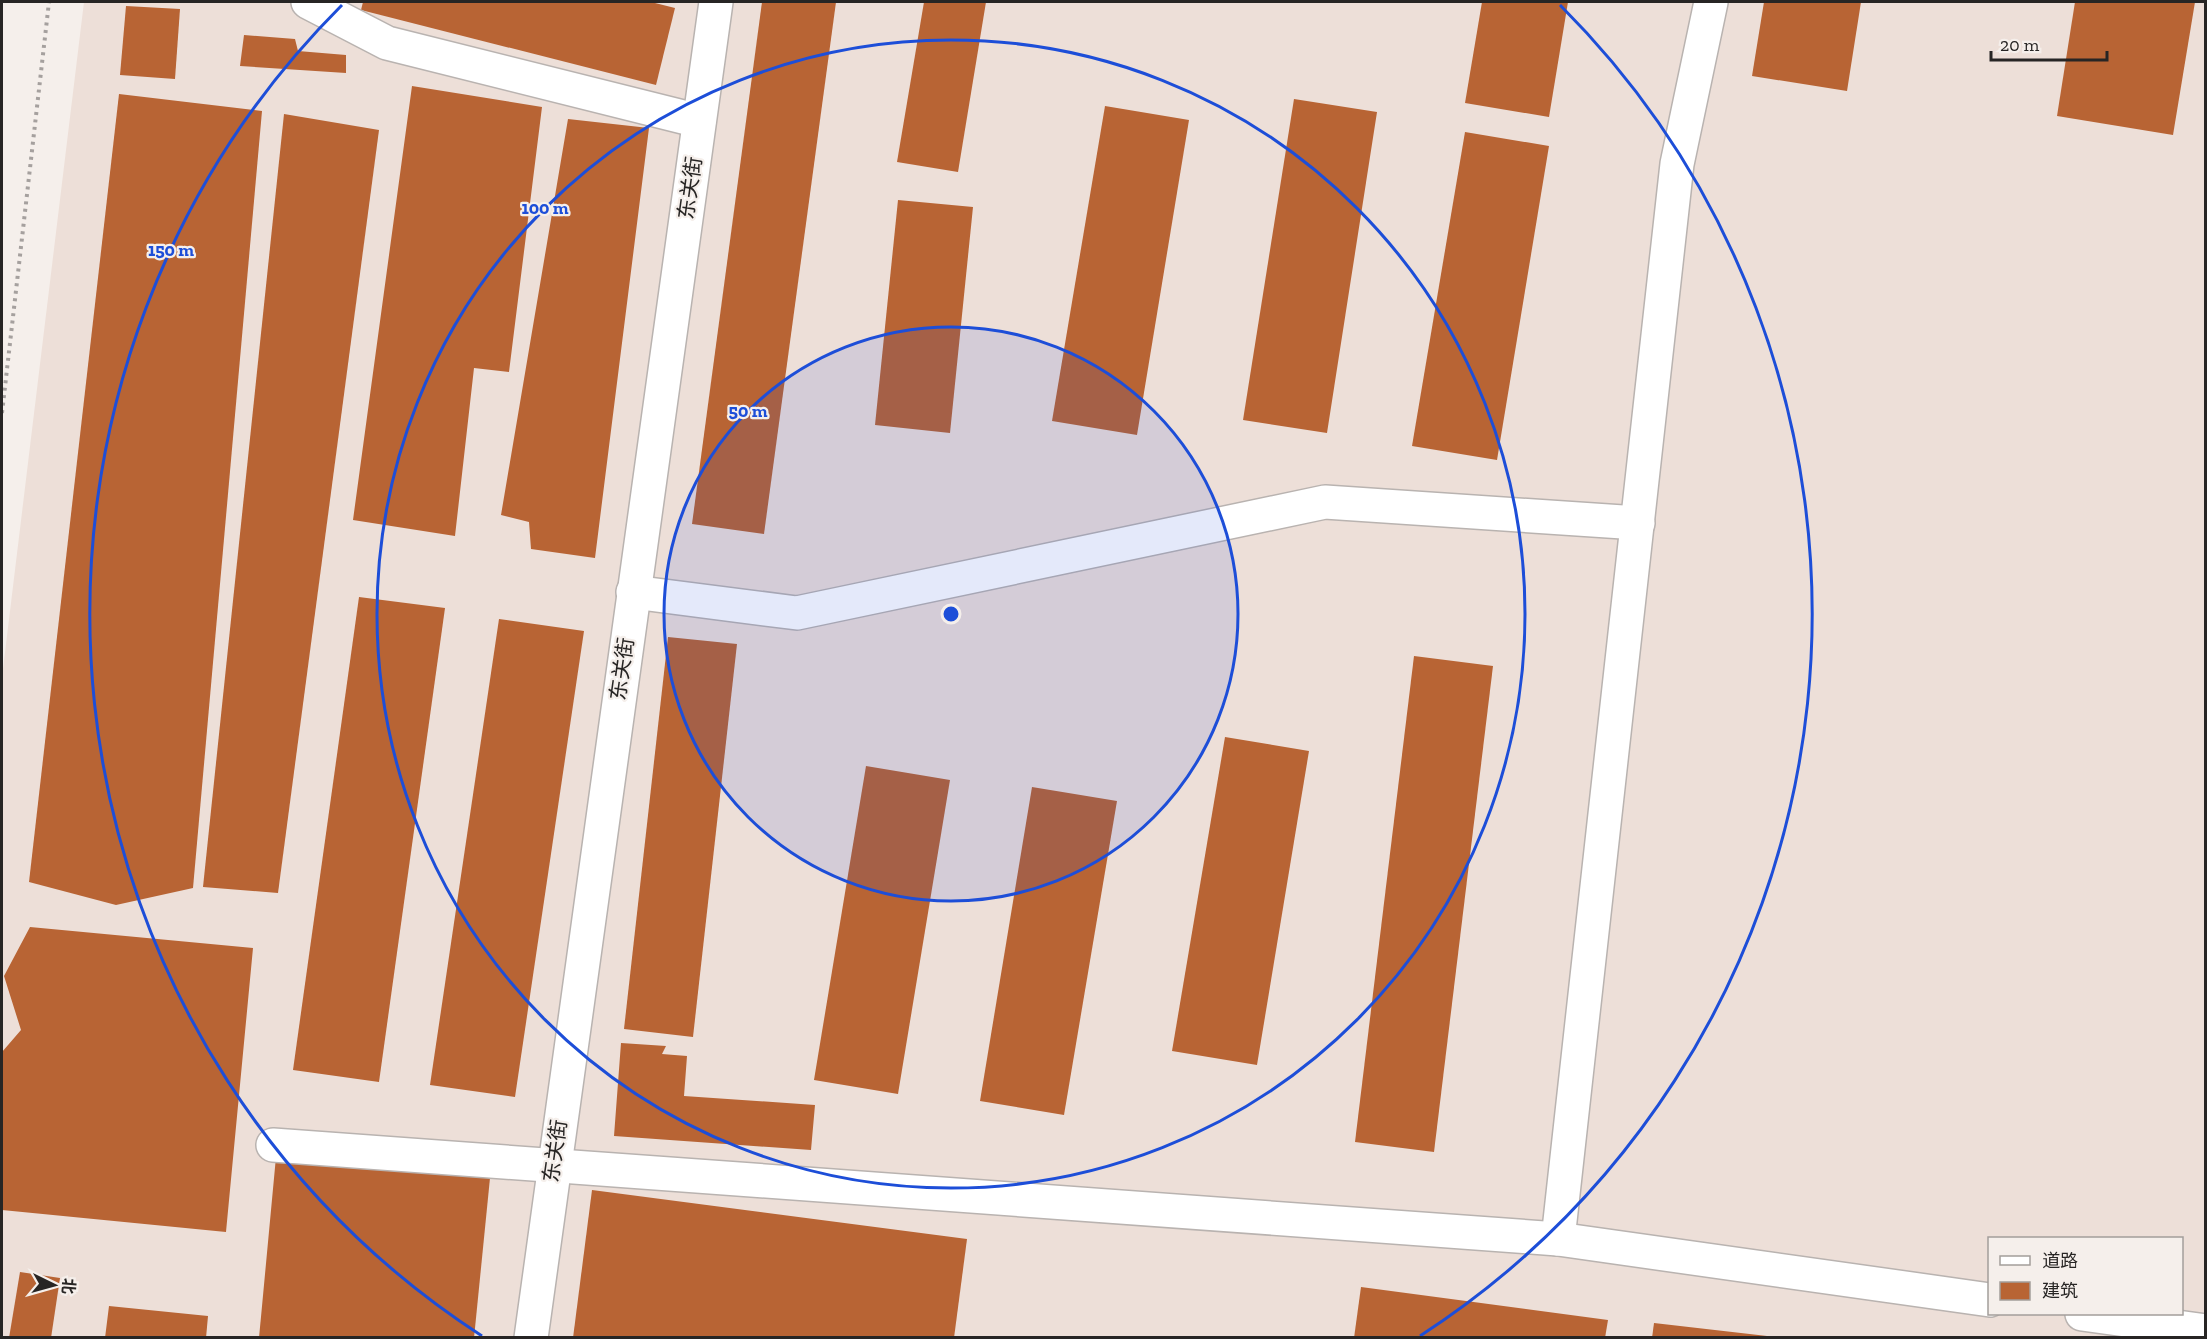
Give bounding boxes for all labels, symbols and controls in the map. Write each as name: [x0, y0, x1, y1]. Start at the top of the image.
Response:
scale bar: [1991, 24, 2106, 62]
text: 20 m: [2000, 34, 2040, 56]
street label: 东关街: [673, 155, 706, 221]
text: 100 m: [521, 197, 569, 219]
text: 150 m: [148, 239, 194, 261]
text: 50 m: [729, 400, 768, 422]
centre of rings: [941, 604, 961, 624]
street label: 东关街: [605, 636, 638, 702]
street label: 东关街: [538, 1118, 571, 1184]
legend: [1988, 1237, 2183, 1315]
text: 道路: [2042, 1250, 2078, 1272]
north arrow: [24, 1255, 84, 1315]
text: 北: [58, 1277, 79, 1295]
text: 建筑: [2042, 1280, 2078, 1302]

